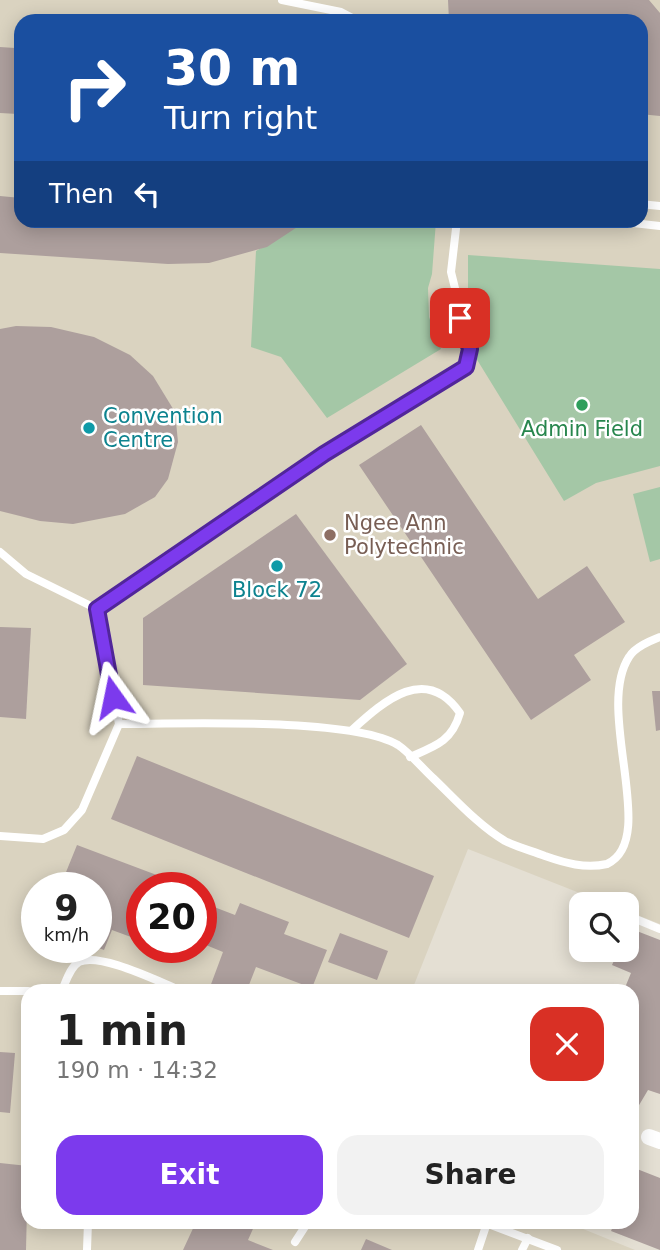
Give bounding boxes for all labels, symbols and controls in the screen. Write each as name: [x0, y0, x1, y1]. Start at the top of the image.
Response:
text: 30 m: [164, 40, 300, 97]
icon: right: [49, 42, 140, 133]
text: Turn right: [164, 99, 317, 137]
icon: left: [128, 175, 166, 213]
text: Then: [49, 179, 114, 209]
pin: [430, 288, 490, 348]
icon: arrive: [441, 299, 479, 337]
marker: Admin Field: [574, 397, 590, 413]
place label: Convention Centre: [103, 404, 223, 452]
place label: Admin Field: [521, 417, 643, 441]
marker: Convention Centre: [81, 420, 97, 436]
place label: Ngee Ann Polytechnic: [344, 511, 464, 559]
marker: Ngee Ann Polytechnic: [322, 527, 338, 543]
marker: Block 72: [269, 558, 285, 574]
place label: Block 72: [232, 578, 322, 602]
position arrow: [76, 660, 150, 734]
speed limit sign: 20: [126, 872, 217, 963]
text: 9: [54, 888, 79, 928]
map controls: [569, 892, 639, 962]
button: search: [569, 892, 639, 962]
text: km/h: [44, 924, 89, 945]
text: 1 min: [56, 1006, 188, 1055]
button: close: [530, 1007, 604, 1081]
text: 190 m · 14:32: [56, 1057, 218, 1083]
button: Exit: [56, 1135, 323, 1215]
button: Share: [337, 1135, 604, 1215]

